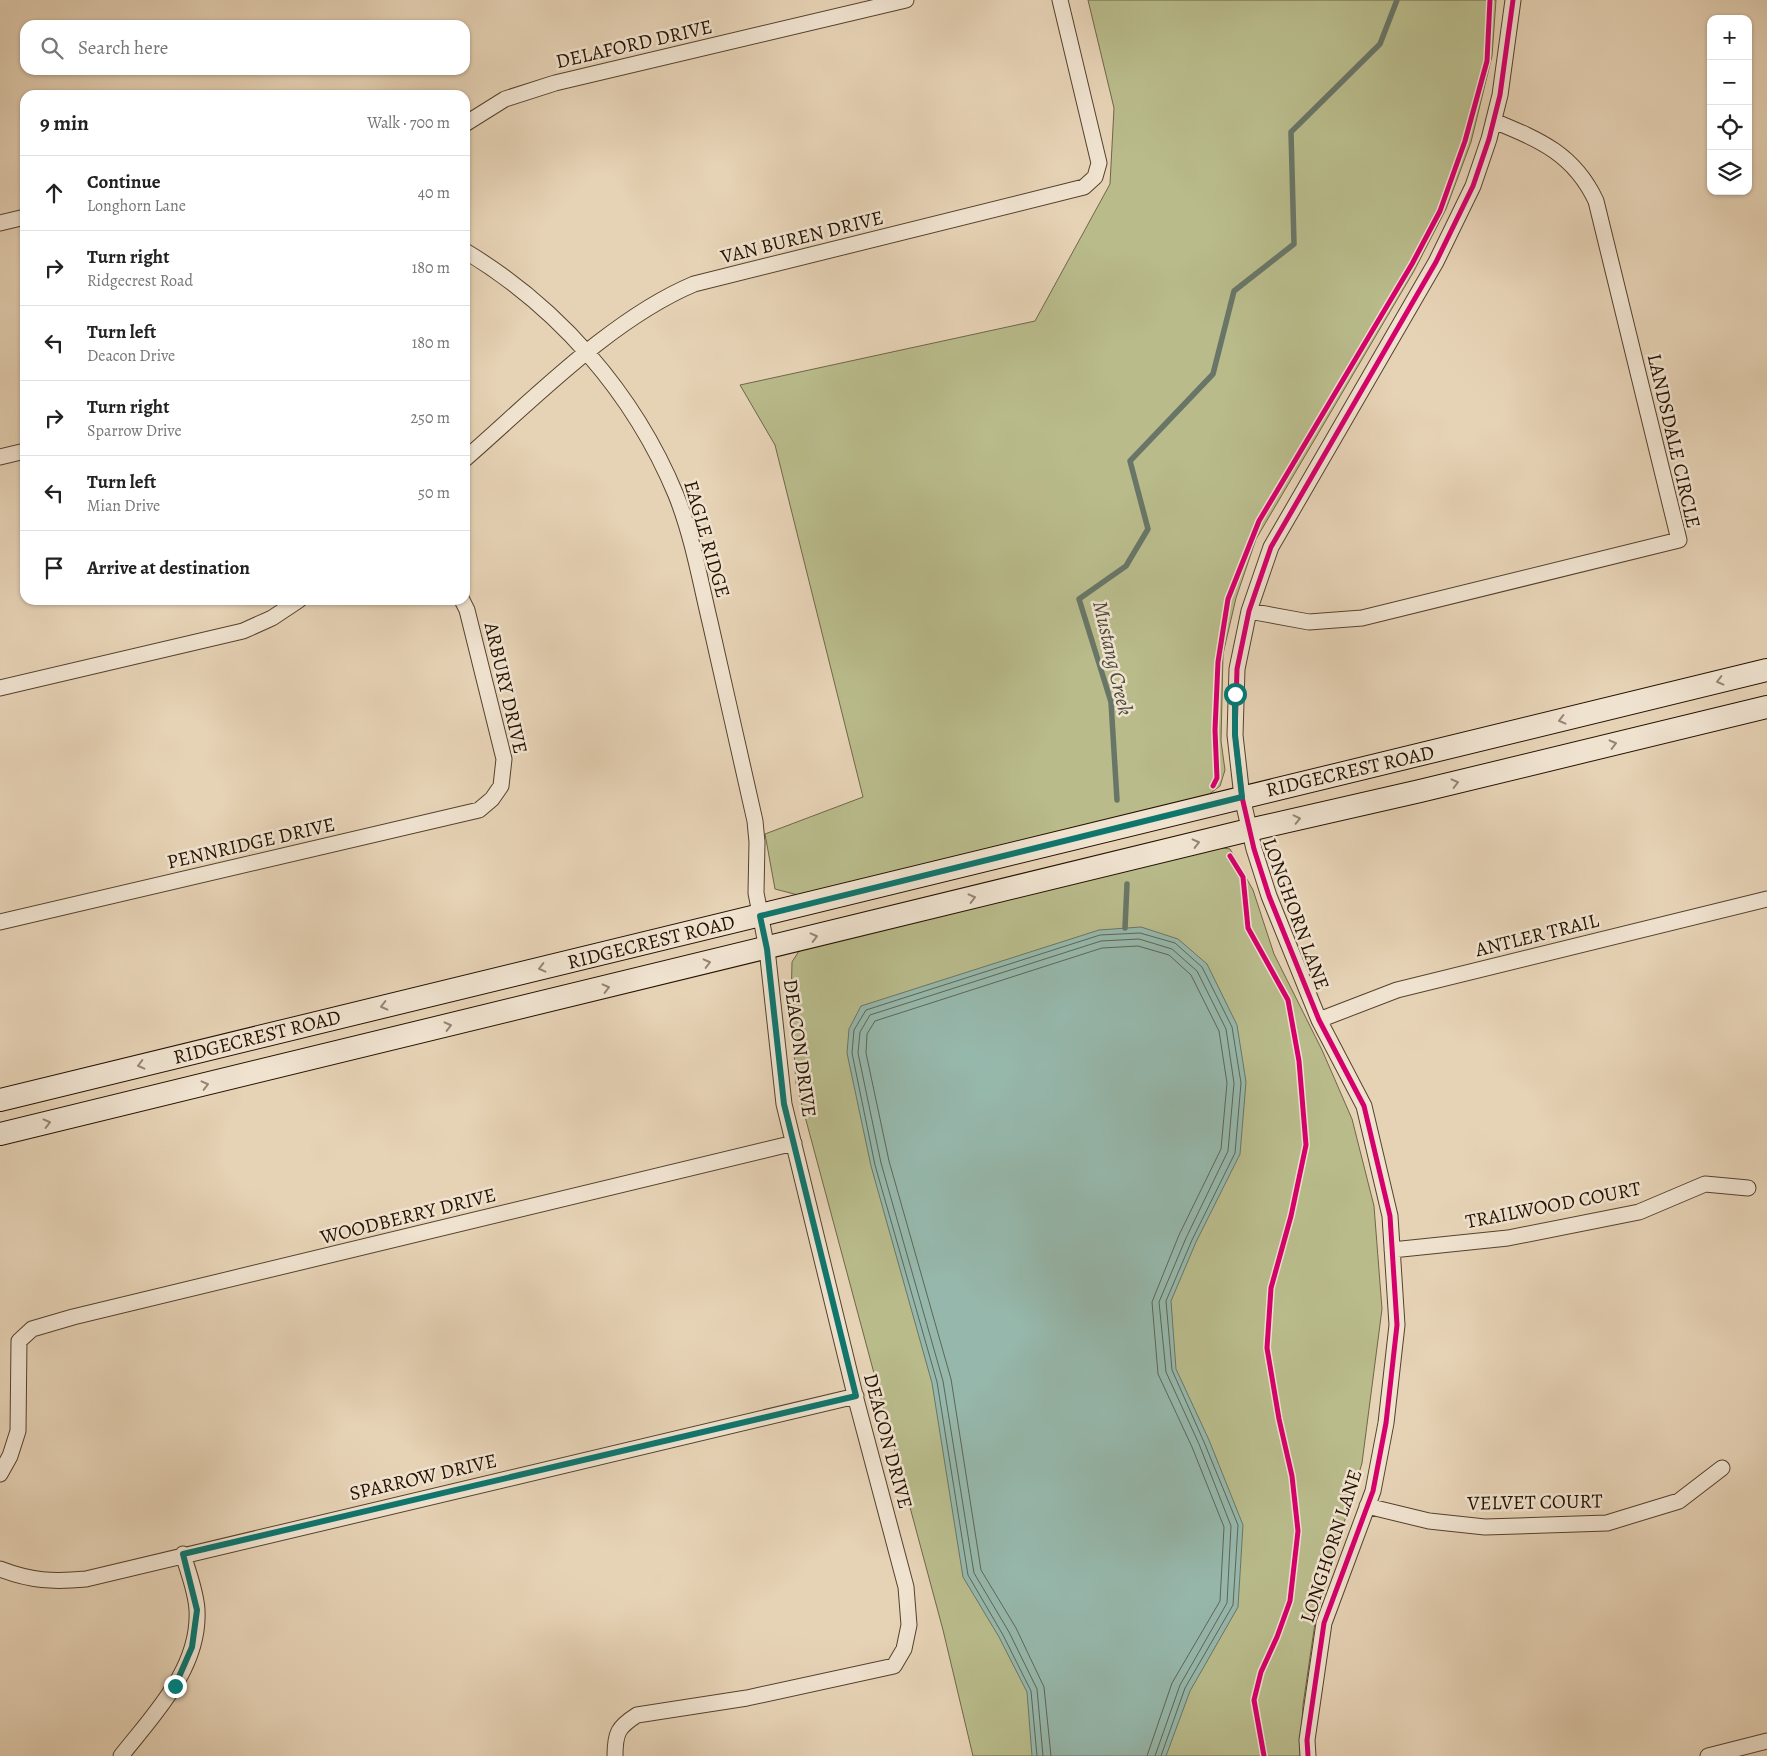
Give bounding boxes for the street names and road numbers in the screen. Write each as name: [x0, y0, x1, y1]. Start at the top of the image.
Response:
street label: DELAFORD DRIVE: [553, 13, 715, 75]
street label: VAN BUREN DRIVE: [717, 204, 886, 271]
street label: LANDSDALE CIRCLE: [1641, 351, 1707, 531]
street label: EAGLE RIDGE: [677, 477, 737, 601]
street label: ARBURY DRIVE: [478, 619, 534, 756]
street label: RIDGECREST ROAD: [1263, 739, 1437, 803]
street label: PENNRIDGE DRIVE: [164, 811, 338, 875]
street label: LONGHORN LANE: [1256, 834, 1336, 994]
street label: ANTLER TRAIL: [1471, 906, 1602, 964]
street label: RIDGECREST ROAD: [564, 908, 738, 976]
street label: DEACON DRIVE: [777, 977, 823, 1119]
street label: RIDGECREST ROAD: [170, 1003, 344, 1071]
street label: TRAILWOOD COURT: [1463, 1175, 1643, 1235]
street label: WOODBERRY DRIVE: [316, 1181, 499, 1251]
street label: DEACON DRIVE: [857, 1370, 919, 1512]
street label: SPARROW DRIVE: [347, 1447, 499, 1507]
street label: LONGHORN LANE: [1293, 1466, 1369, 1626]
street label: VELVET COURT: [1466, 1487, 1603, 1517]

